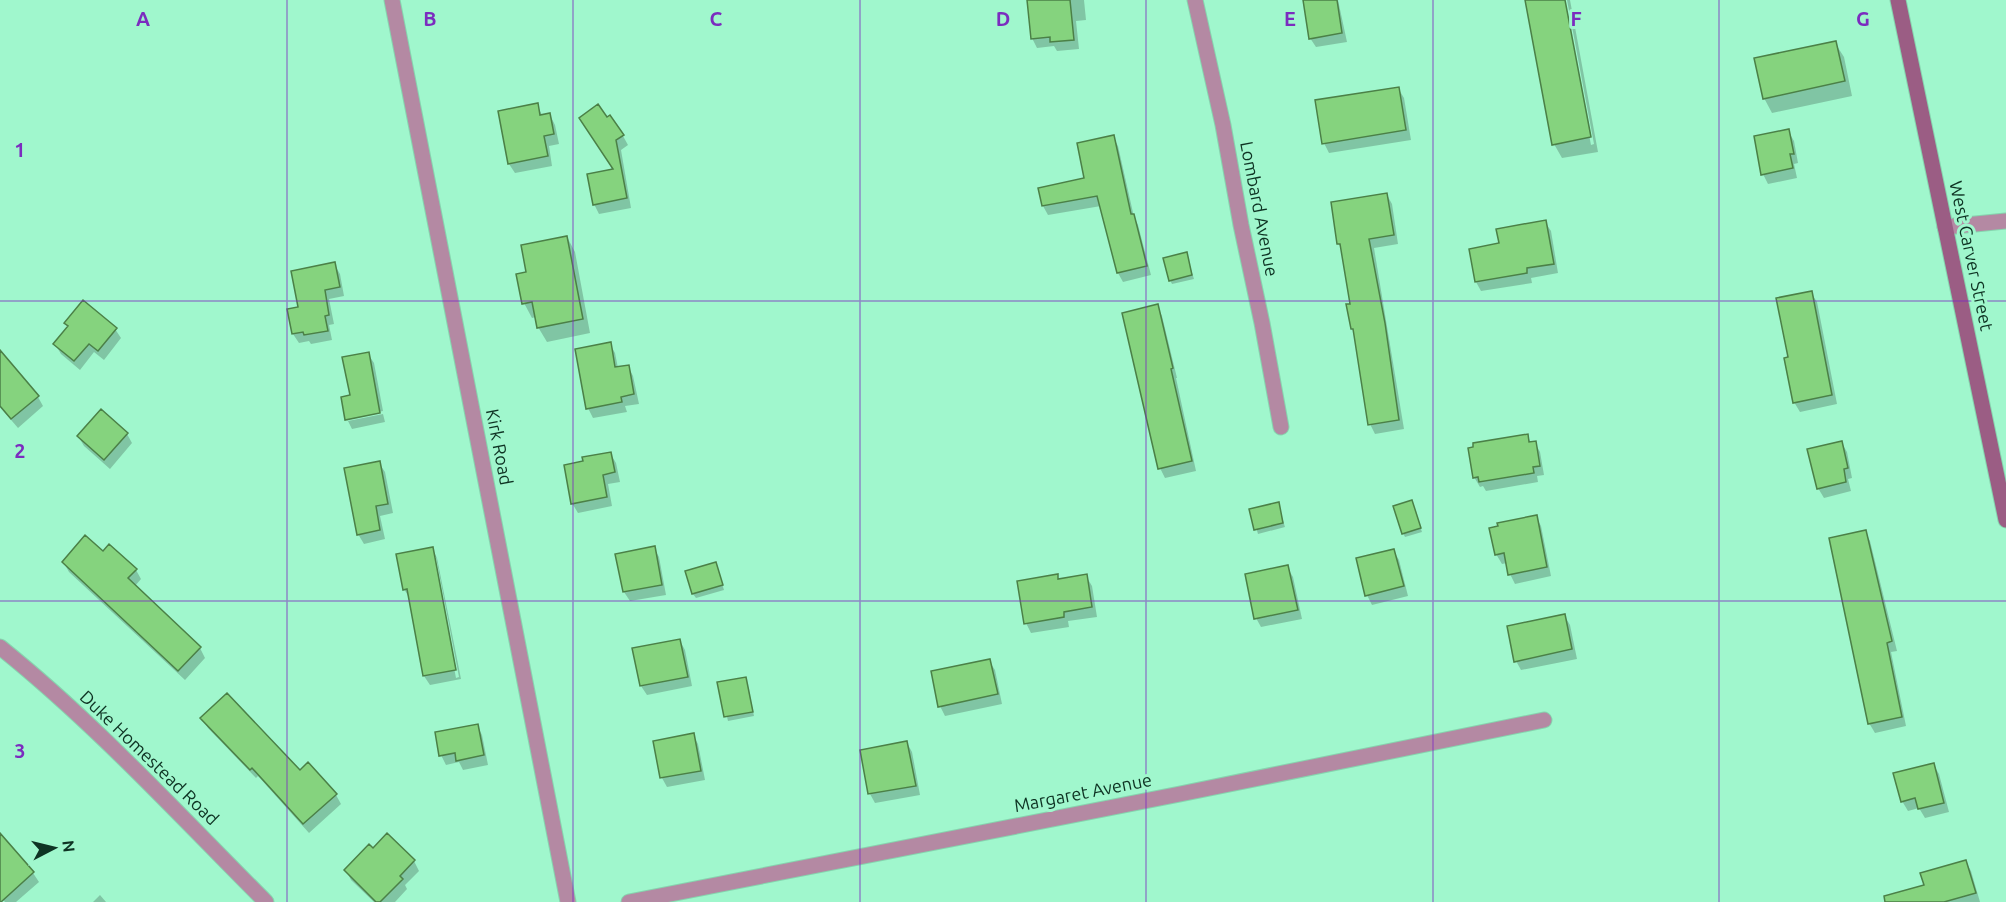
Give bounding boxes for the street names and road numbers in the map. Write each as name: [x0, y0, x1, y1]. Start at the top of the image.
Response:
street label: Lombard Avenue: [1237, 140, 1283, 278]
street label: West Carver Street: [1946, 179, 1998, 333]
street label: Kirk Road: [483, 407, 517, 487]
street label: Duke Homestead Road: [76, 686, 223, 829]
street label: Margaret Avenue: [1012, 769, 1153, 815]

